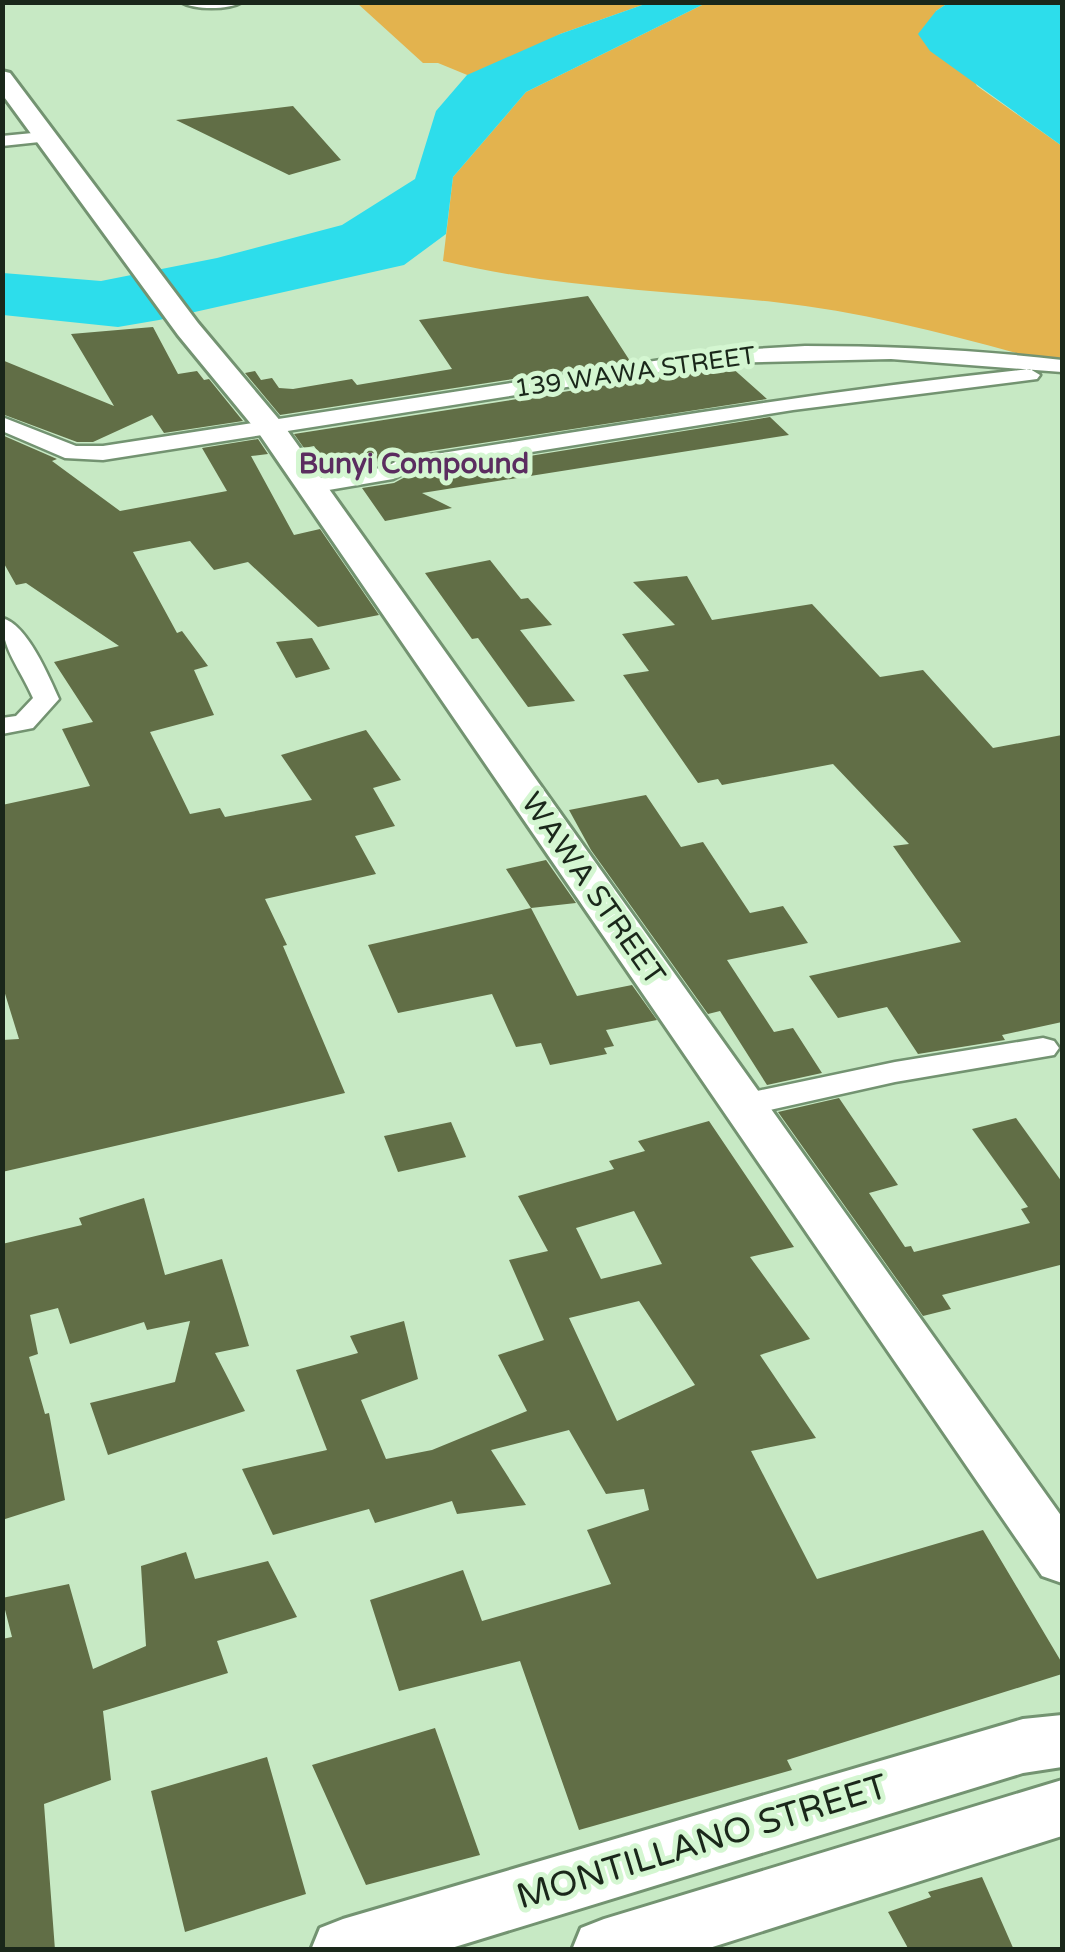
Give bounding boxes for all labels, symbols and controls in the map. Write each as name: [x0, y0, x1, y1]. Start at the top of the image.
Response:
street label: 139 WAWA STREET: [513, 340, 757, 404]
district label: Bunyi Compound: [299, 447, 529, 481]
street label: WAWA STREET: [513, 786, 673, 992]
street label: MONTILLANO STREET: [512, 1766, 892, 1918]

